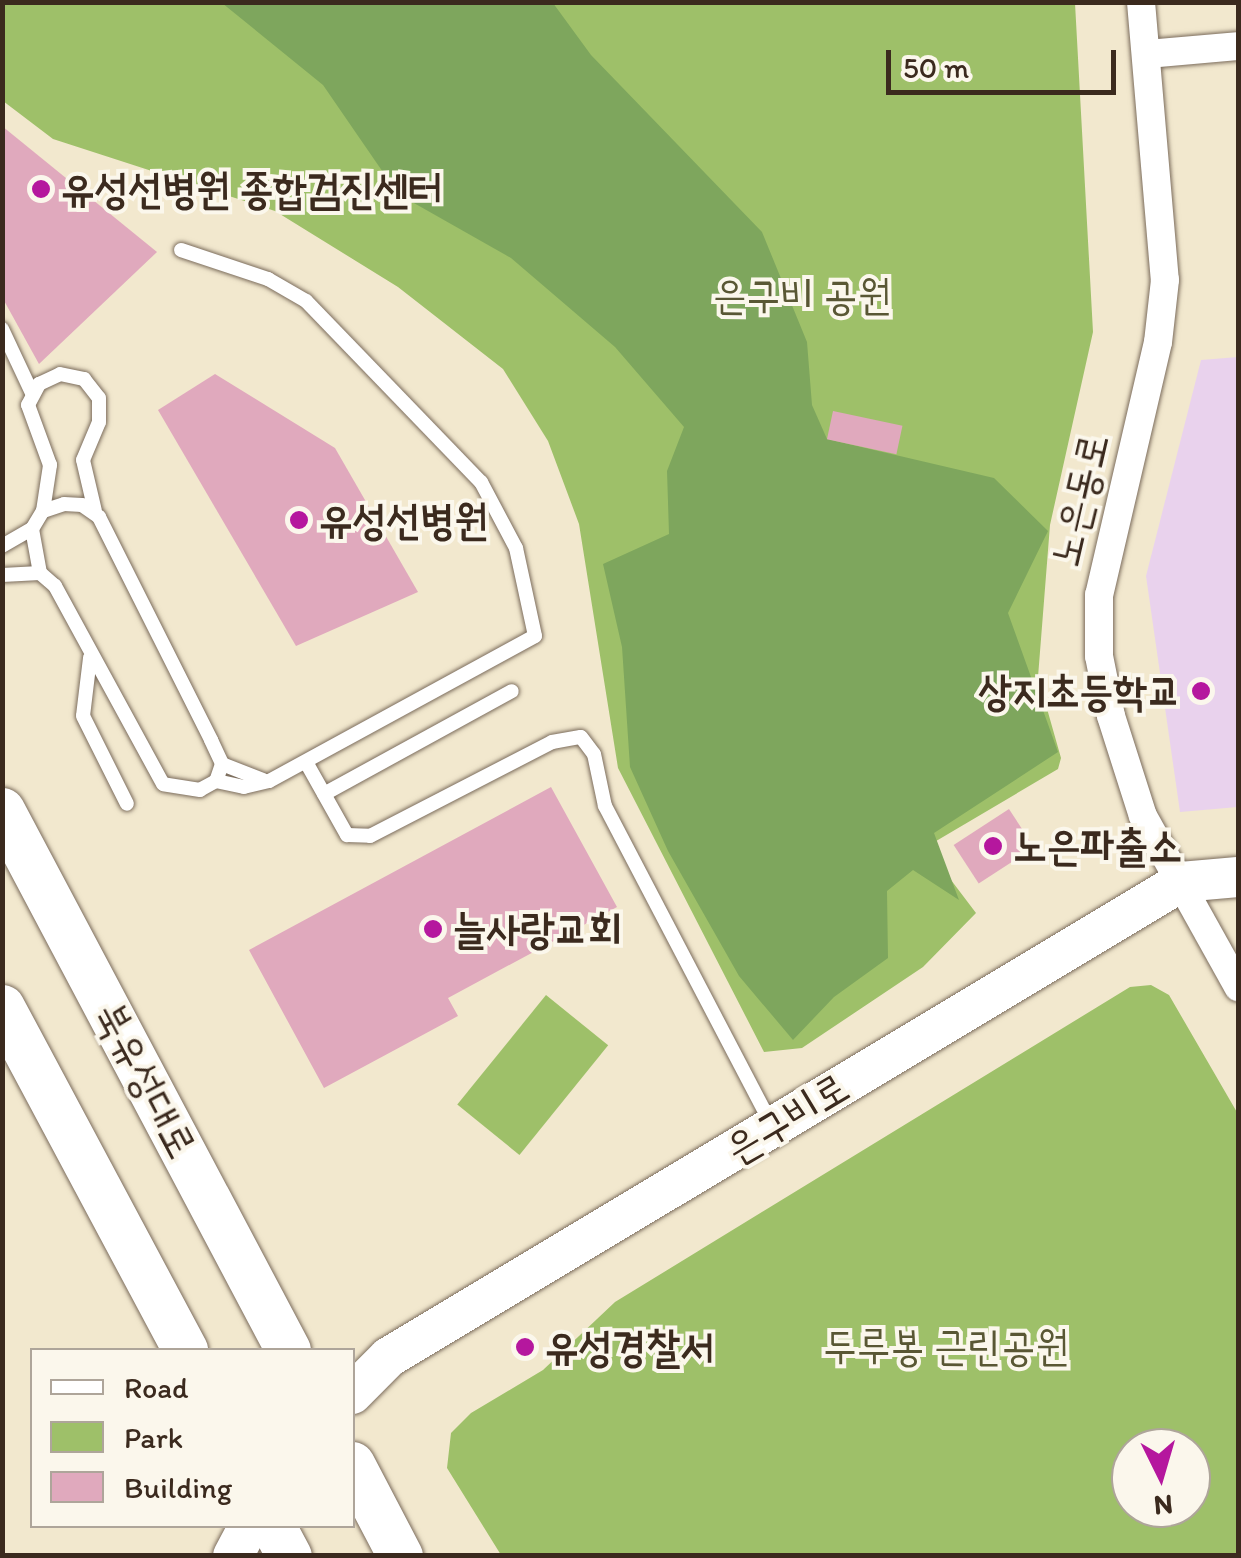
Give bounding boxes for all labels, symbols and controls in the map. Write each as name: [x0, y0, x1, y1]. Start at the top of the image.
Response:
scale bar: [891, 30, 1121, 92]
text: 50 m: [903, 49, 969, 86]
place label: 유성선병원 종합검진센터: [61, 164, 442, 214]
marker: 유성선병원 종합검진센터: [30, 178, 52, 200]
park label: 은구비 공원: [713, 270, 891, 320]
street label: 노은동로: [1039, 428, 1119, 572]
place label: 유성선병원: [319, 495, 488, 545]
marker: 유성선병원: [288, 509, 310, 531]
place label: 상지초등학교: [978, 666, 1181, 716]
marker: 상지초등학교: [1190, 680, 1212, 702]
place label: 노은파출소: [1013, 821, 1182, 871]
marker: 노은파출소: [982, 835, 1004, 857]
place label: 늘사랑교회: [453, 904, 622, 954]
marker: 늘사랑교회: [422, 918, 444, 940]
street label: 북유성대로: [84, 994, 208, 1166]
street label: 은구비로: [716, 1062, 858, 1174]
park label: 두루봉 근린공원: [823, 1321, 1069, 1371]
place label: 유성경찰서: [545, 1322, 714, 1372]
marker: 유성경찰서: [514, 1336, 536, 1358]
legend: [30, 1348, 355, 1528]
text: Road: [124, 1369, 189, 1406]
text: Park: [124, 1419, 183, 1456]
north arrow: [1111, 1428, 1211, 1528]
text: Building: [124, 1469, 232, 1506]
text: N: [1153, 1488, 1174, 1524]

